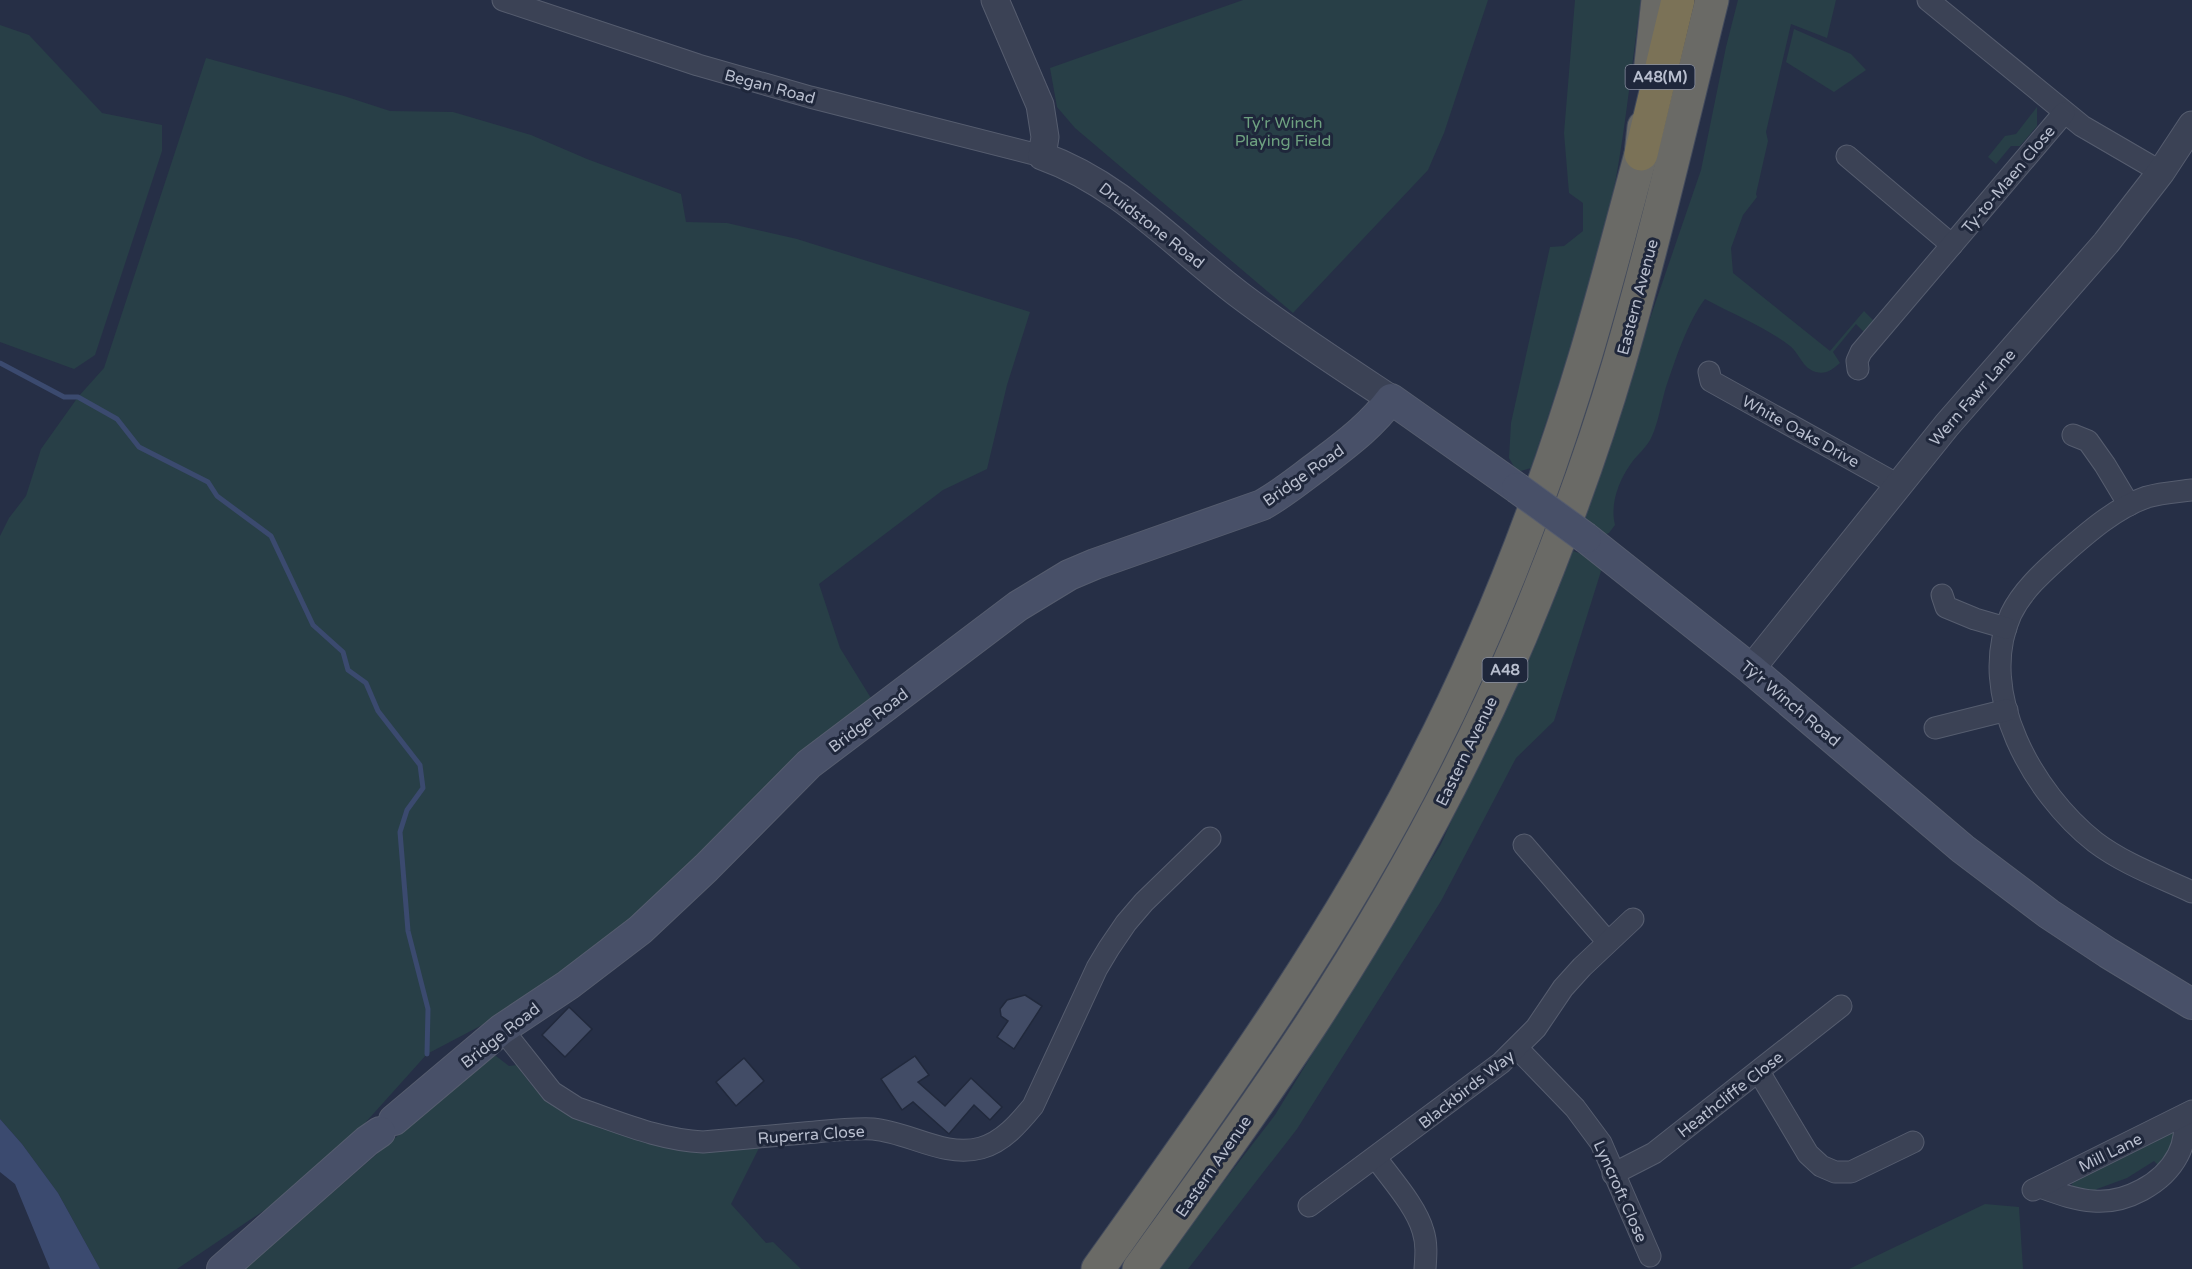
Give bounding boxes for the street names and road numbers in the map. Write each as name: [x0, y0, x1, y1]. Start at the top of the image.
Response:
street label: Began Road: [722, 65, 817, 109]
road number: A48(M): [1626, 65, 1694, 89]
street label: Ty-to-Maen Close: [1958, 122, 2060, 238]
street label: Druidstone Road: [1095, 178, 1208, 273]
street label: Eastern Avenue: [1613, 237, 1663, 357]
street label: Wern Fawr Lane: [1925, 345, 2020, 450]
street label: White Oaks Drive: [1738, 391, 1863, 472]
street label: Bridge Road: [1259, 440, 1348, 511]
street label: Tŷ'r Winch Road: [1737, 656, 1844, 751]
road number: A48: [1482, 658, 1528, 682]
street label: Bridge Road: [825, 684, 912, 757]
street label: Eastern Avenue: [1432, 694, 1502, 809]
street label: Bridge Road: [457, 999, 544, 1073]
street label: Blackbirds Way: [1415, 1046, 1519, 1133]
street label: Heathcliffe Close: [1674, 1047, 1788, 1142]
street label: Eastern Avenue: [1171, 1112, 1256, 1221]
street label: Ruperra Close: [757, 1121, 865, 1149]
street label: Mill Lane: [2075, 1129, 2146, 1177]
street label: Lyncroft Close: [1589, 1137, 1651, 1245]

